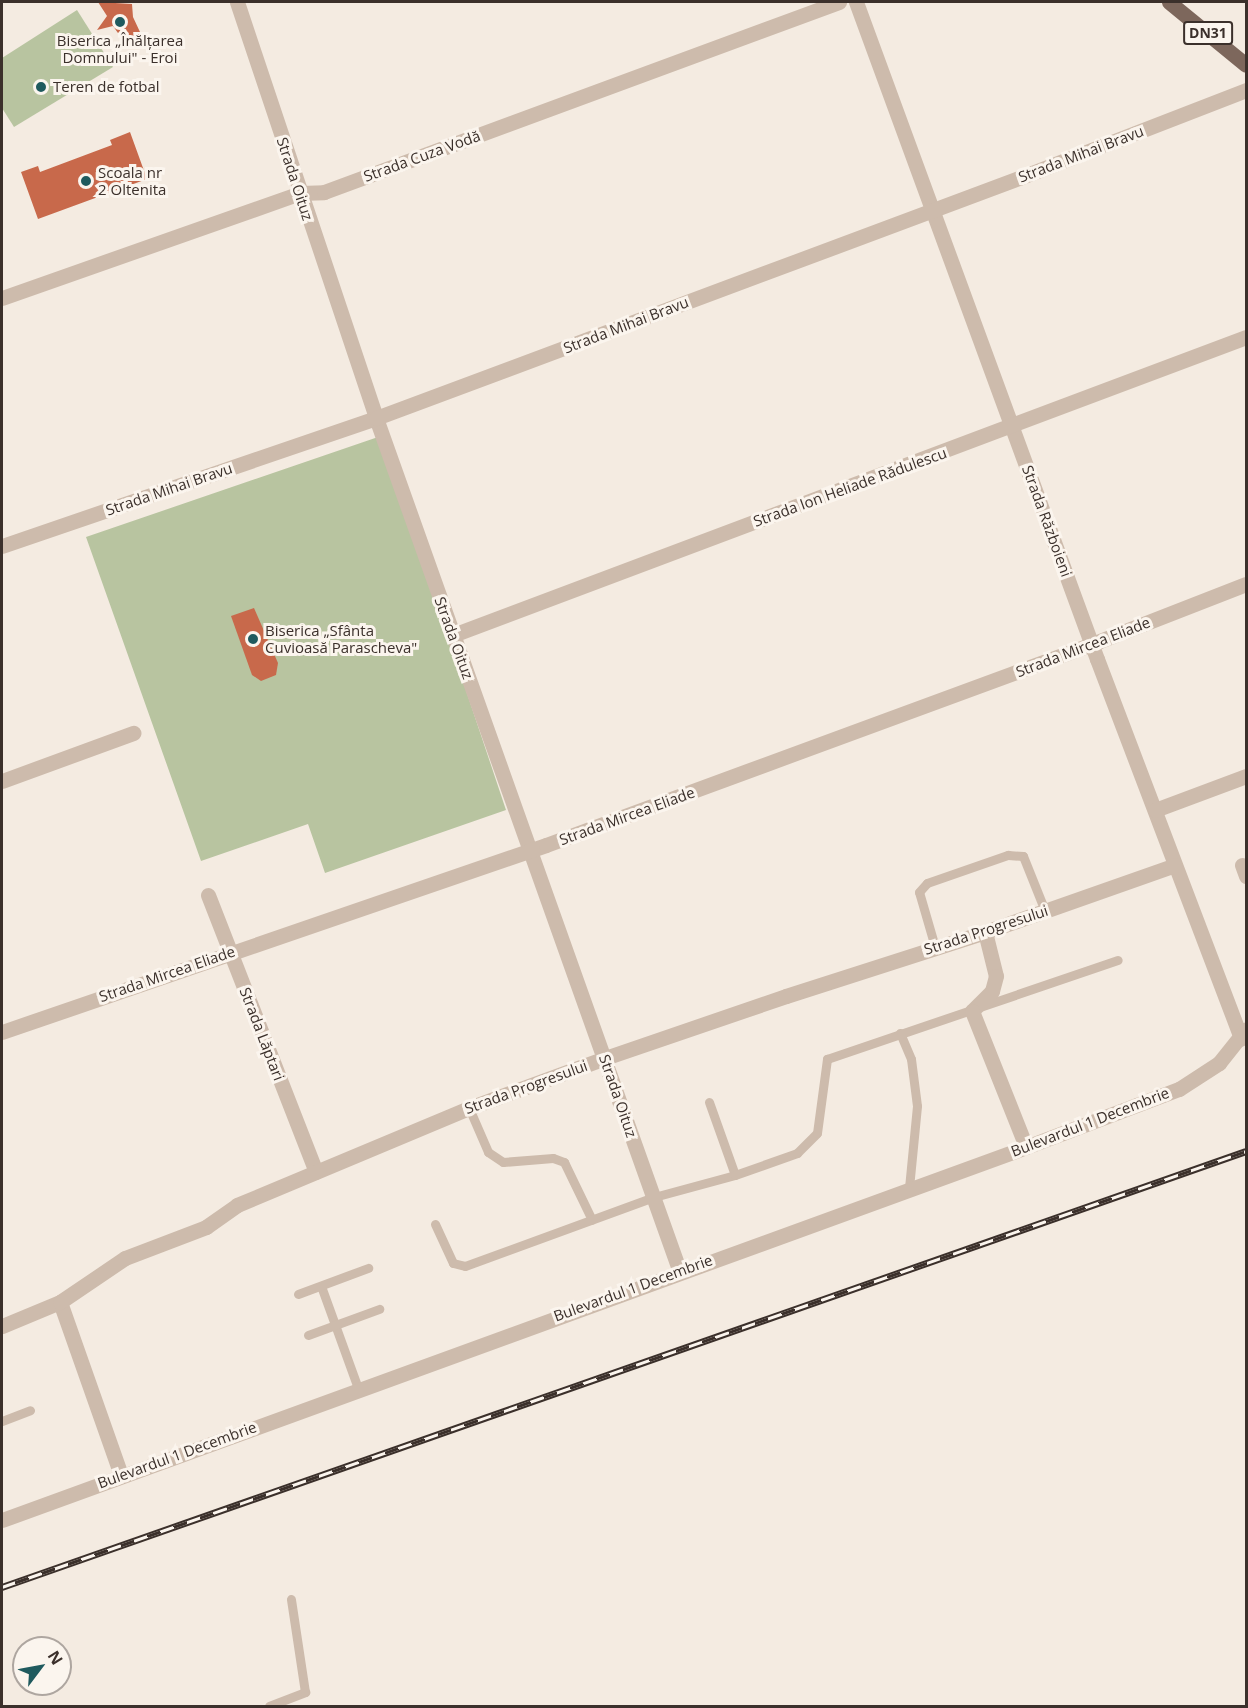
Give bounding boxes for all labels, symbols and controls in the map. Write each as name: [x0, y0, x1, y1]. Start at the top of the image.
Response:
marker: Biserica „Înălțarea Domnului" - Eroi: [113, 15, 127, 29]
road number: DN31: [1182, 22, 1234, 44]
place label: Biserica „Înălțarea Domnului" - Eroi: [57, 31, 183, 66]
place label: Teren de fotbal: [53, 78, 160, 96]
marker: Teren de fotbal: [34, 80, 48, 94]
street label: Strada Mihai Bravu: [1016, 122, 1146, 186]
street label: Strada Cuza Vodă: [361, 127, 483, 185]
street label: Strada Oituz: [273, 135, 317, 223]
place label: Scoala nr 2 Oltenita: [98, 163, 166, 198]
marker: Scoala nr 2 Oltenita: [79, 174, 93, 188]
street label: Strada Mihai Bravu: [561, 293, 691, 357]
street label: Strada Ion Heliade Rădulescu: [751, 444, 949, 530]
street label: Strada Mihai Bravu: [103, 459, 235, 519]
street label: Strada Războieni: [1018, 463, 1076, 579]
street label: Strada Oituz: [431, 594, 477, 682]
street label: Strada Mircea Eliade: [1013, 613, 1153, 681]
place label: Biserica „Sfânta Cuvioasă Parascheva": [265, 621, 417, 656]
marker: Biserica „Sfânta Cuvioasă Parascheva": [246, 632, 260, 646]
street label: Strada Mircea Eliade: [557, 783, 697, 849]
street label: Strada Progresului: [922, 901, 1050, 959]
street label: Strada Mircea Eliade: [97, 942, 237, 1006]
street label: Strada Lăptari: [236, 985, 288, 1083]
street label: Strada Oituz: [595, 1052, 641, 1140]
street label: Strada Progresului: [462, 1056, 590, 1118]
street label: Bulevardul 1 Decembrie: [1008, 1084, 1172, 1160]
street label: Bulevardul 1 Decembrie: [551, 1251, 715, 1325]
street label: Bulevardul 1 Decembrie: [95, 1418, 259, 1492]
north arrow: [12, 1636, 72, 1696]
text: N: [43, 1646, 68, 1669]

